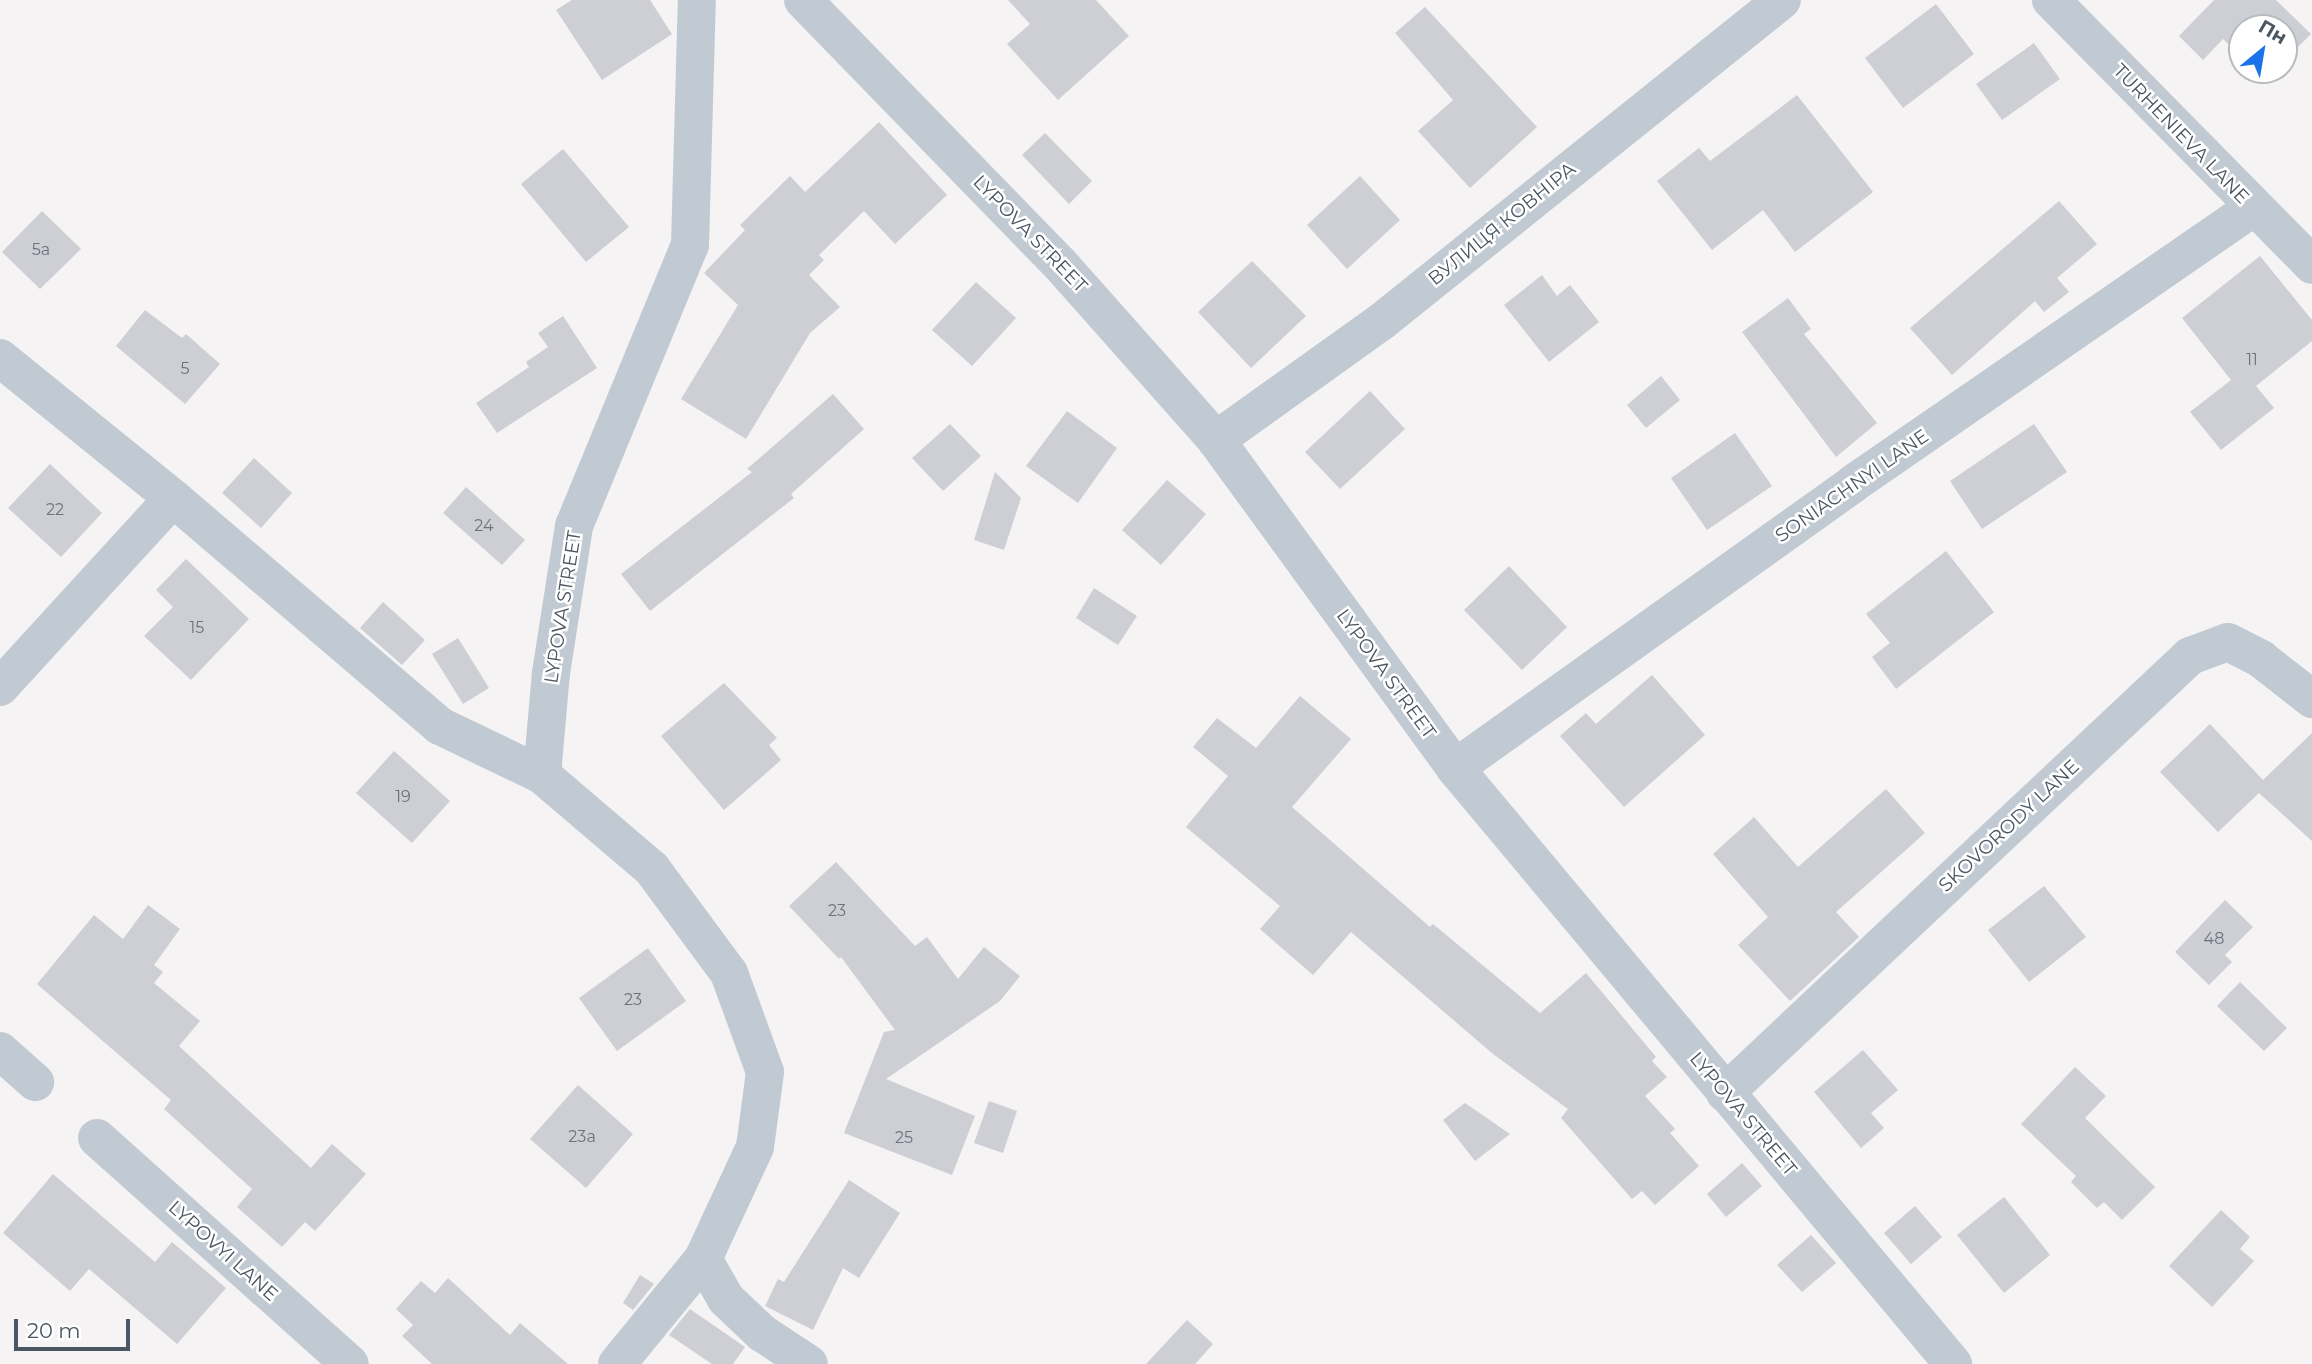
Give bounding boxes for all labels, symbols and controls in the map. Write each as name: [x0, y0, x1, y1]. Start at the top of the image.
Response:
north arrow: [2228, 14, 2298, 84]
text: Пн: [2255, 15, 2291, 49]
street label: TURHENIEVA LANE: [2108, 59, 2254, 209]
street label: ВУЛИЦЯ КОВНІРА: [1424, 157, 1580, 291]
street label: LYPOVA STREET: [968, 171, 1092, 297]
house number: 5а: [32, 240, 50, 260]
house number: 11: [2246, 350, 2258, 370]
house number: 5: [180, 359, 190, 379]
street label: SONIACHNYI LANE: [1771, 425, 1933, 547]
house number: 22: [46, 500, 64, 520]
house number: 24: [474, 516, 494, 536]
street label: LYPOVA STREET: [540, 529, 586, 685]
street label: LYPOVA STREET: [1331, 605, 1441, 743]
house number: 15: [190, 618, 204, 638]
street label: SKOVORODY LANE: [1934, 755, 2084, 897]
house number: 19: [395, 787, 411, 807]
house number: 23: [828, 901, 846, 921]
house number: 48: [2204, 929, 2224, 949]
house number: 23: [624, 990, 642, 1010]
street label: LYPOVA STREET: [1685, 1048, 1801, 1180]
house number: 23а: [568, 1127, 596, 1147]
house number: 25: [895, 1128, 913, 1148]
street label: LYPOVYI LANE: [164, 1196, 282, 1306]
scale bar: [18, 1304, 133, 1348]
text: 20 m: [27, 1318, 81, 1343]

